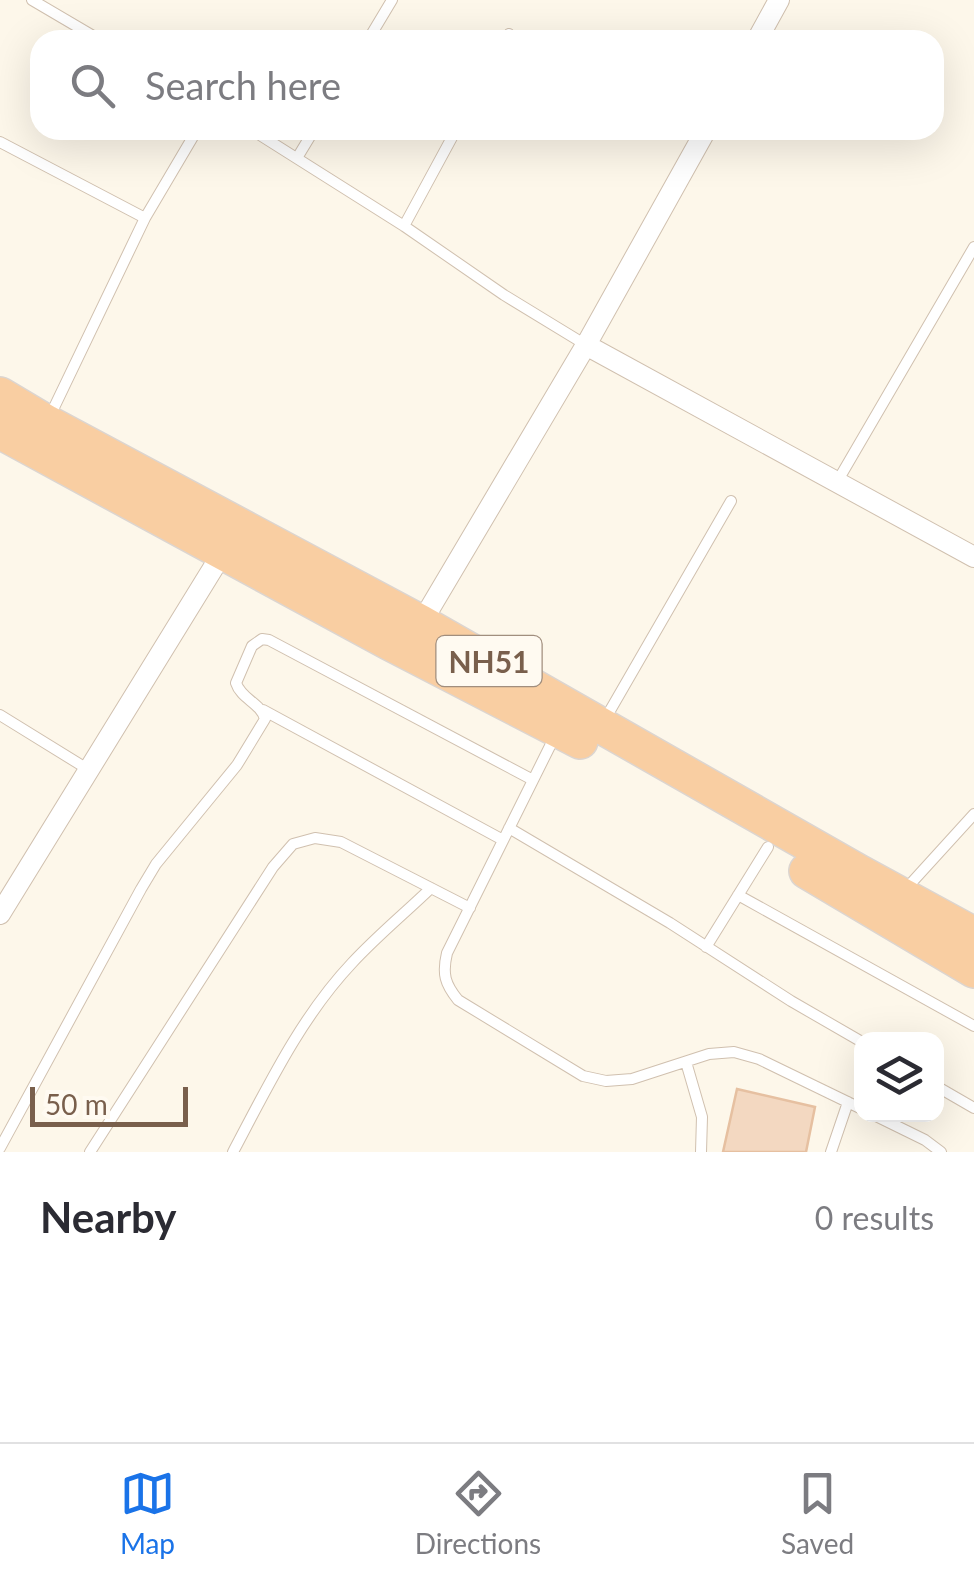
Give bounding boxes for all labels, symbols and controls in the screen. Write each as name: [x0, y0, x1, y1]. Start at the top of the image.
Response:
search box: [30, 30, 944, 140]
icon: search: [65, 58, 120, 113]
text: Search here: [145, 62, 341, 108]
road number: NH51: [436, 636, 542, 686]
map controls: [854, 1032, 944, 1122]
button: layers: [854, 1032, 944, 1122]
scale bar: [30, 1082, 188, 1126]
text: 50 m: [45, 1087, 108, 1121]
text: Nearby: [40, 1192, 177, 1242]
text: 0 results: [815, 1198, 934, 1237]
tab: Map: [120, 1466, 175, 1560]
tab: Directions: [415, 1466, 541, 1560]
tab: Saved: [781, 1466, 854, 1560]

